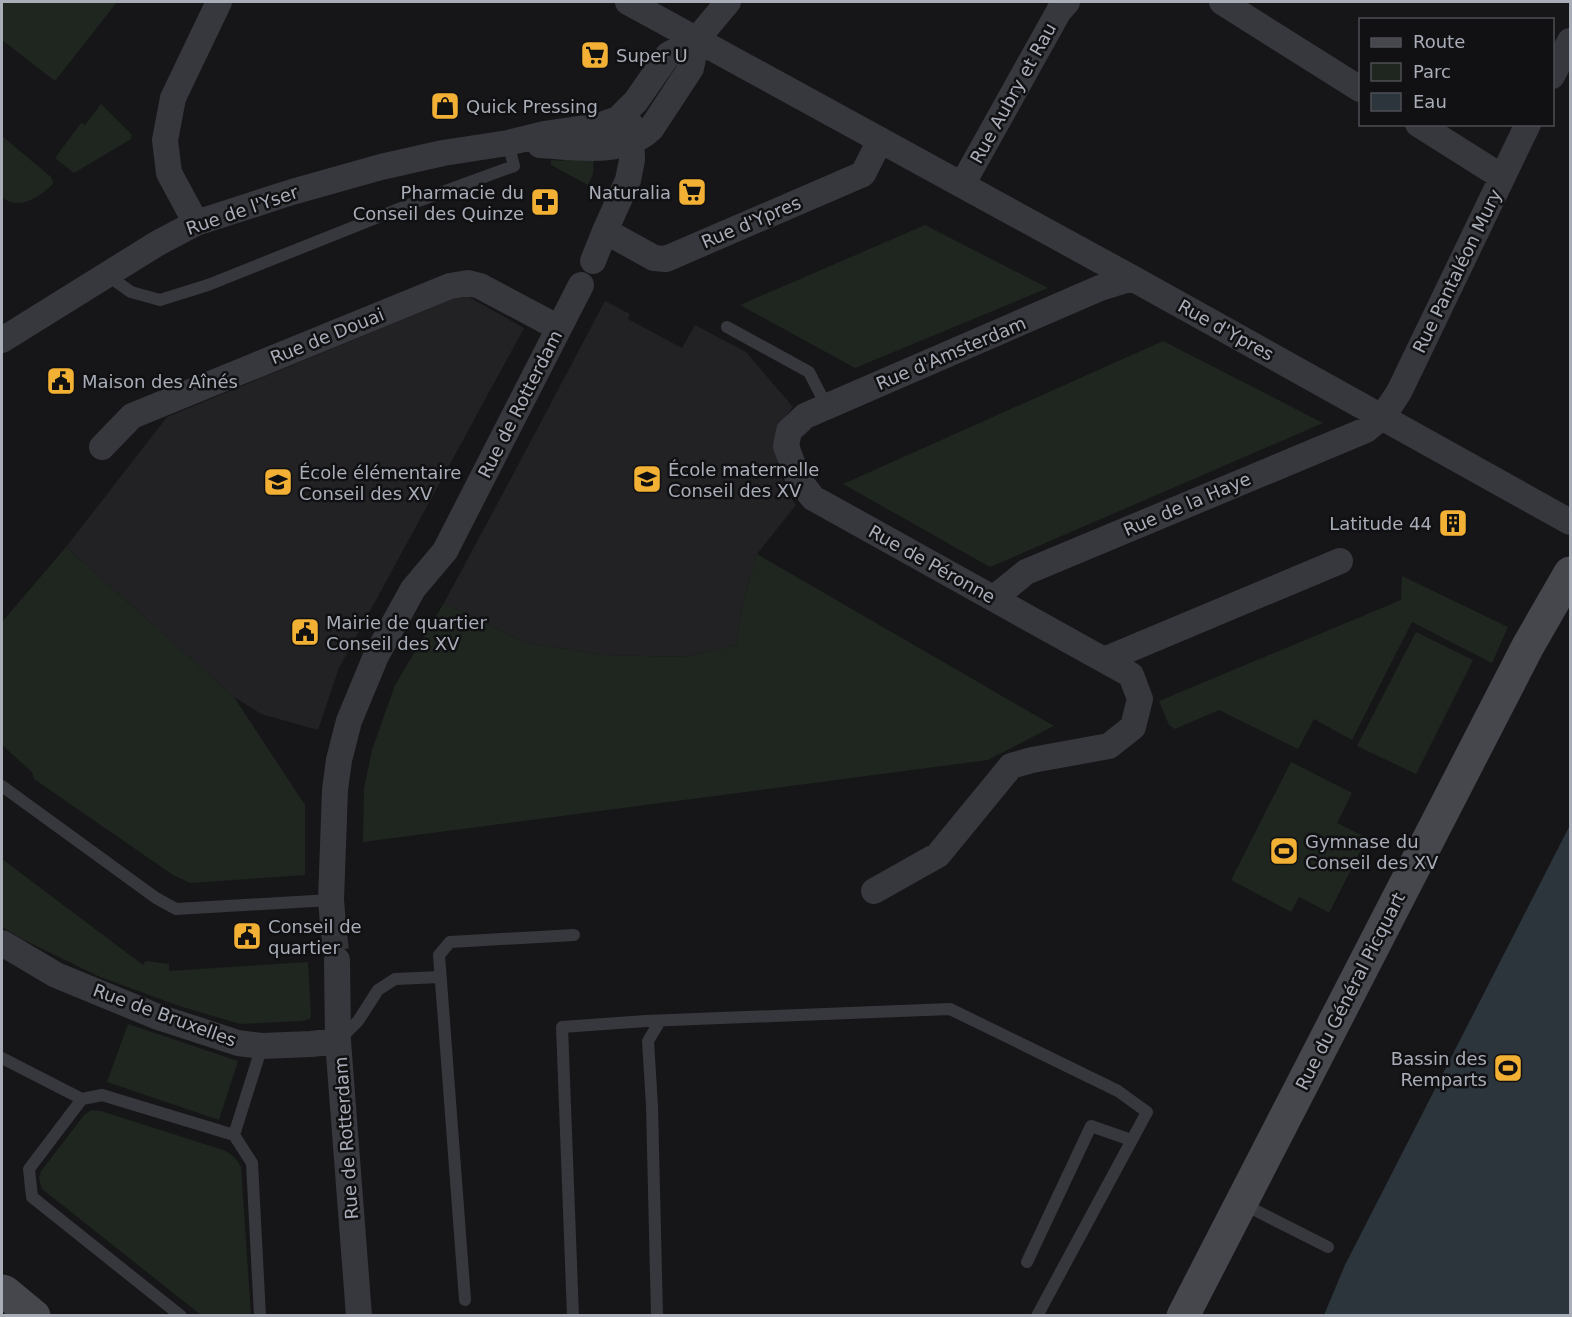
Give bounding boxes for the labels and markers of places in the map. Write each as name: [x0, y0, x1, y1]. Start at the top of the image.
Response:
supermarket icon: Super U: [579, 39, 611, 71]
place label: Super U: [616, 45, 688, 66]
shop icon: Quick Pressing: [429, 90, 461, 122]
place label: Quick Pressing: [466, 96, 598, 117]
supermarket icon: Naturalia: [676, 176, 708, 208]
place label: Pharmacie du Conseil des Quinze: [353, 182, 524, 224]
place label: Naturalia: [589, 182, 671, 203]
pharmacy icon: Pharmacie du Conseil des Quinze: [529, 186, 561, 218]
public building icon: Maison des Aînés: [45, 365, 77, 397]
place label: Maison des Aînés: [82, 371, 238, 392]
place label: École maternelle Conseil des XV: [668, 459, 819, 501]
place label: École élémentaire Conseil des XV: [299, 462, 461, 504]
school or university icon: École maternelle Conseil des XV: [631, 463, 663, 495]
school or university icon: École élémentaire Conseil des XV: [262, 466, 294, 498]
building icon: Latitude 44: [1437, 507, 1469, 539]
place label: Latitude 44: [1329, 513, 1432, 534]
place label: Mairie de quartier Conseil des XV: [326, 612, 487, 654]
public building icon: Mairie de quartier Conseil des XV: [289, 616, 321, 648]
place label: Gymnase du Conseil des XV: [1305, 831, 1439, 873]
sports icon: Gymnase du Conseil des XV: [1268, 835, 1300, 867]
place label: Conseil de quartier: [268, 916, 362, 958]
public building icon: Conseil de quartier: [231, 920, 263, 952]
place label: Bassin des Remparts: [1391, 1048, 1487, 1090]
sports icon: Bassin des Remparts: [1492, 1052, 1524, 1084]

